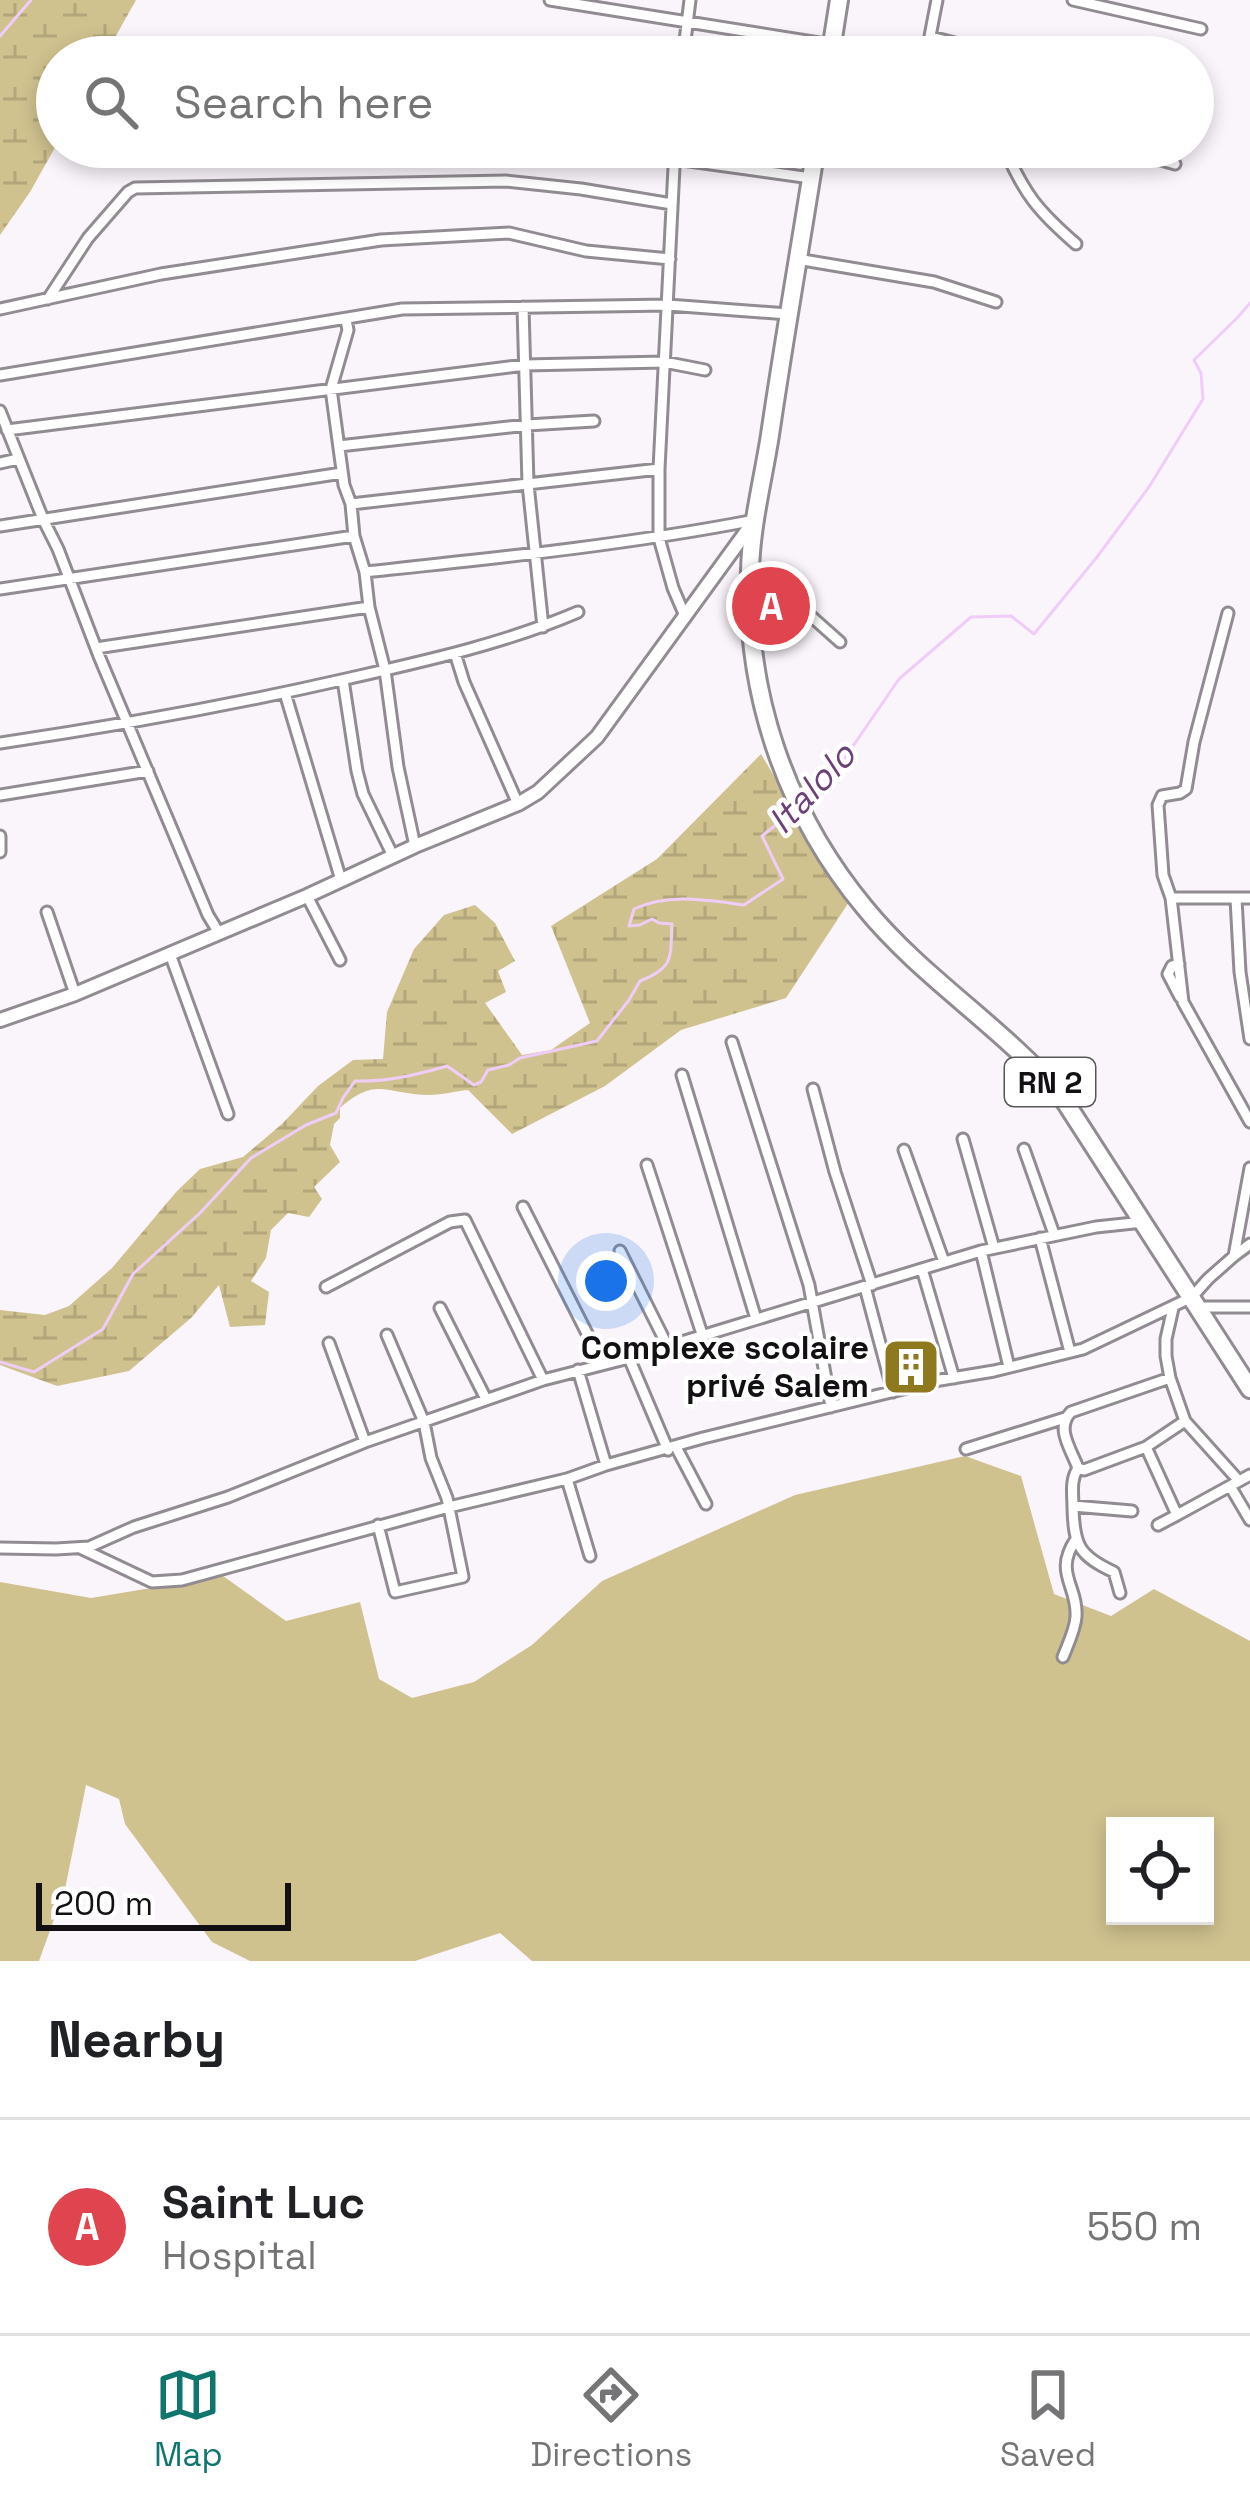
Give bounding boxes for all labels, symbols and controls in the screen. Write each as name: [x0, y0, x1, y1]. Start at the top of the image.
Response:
search box: [36, 36, 1214, 168]
icon: search: [78, 69, 144, 135]
text: Search here: [174, 74, 433, 131]
pin: A: [732, 561, 810, 651]
water label: Italolo: [758, 732, 867, 843]
road number: RN 2: [1005, 1058, 1095, 1106]
your location: [576, 1251, 636, 1311]
place label: Complexe scolaire privé Salem: [581, 1327, 869, 1407]
building icon: Complexe scolaire privé Salem: [880, 1336, 942, 1398]
map controls: [1106, 1817, 1214, 1925]
button: locate: [1106, 1817, 1214, 1925]
scale bar: [36, 1877, 291, 1930]
text: 200 m: [54, 1883, 153, 1925]
text: Nearby: [48, 2007, 225, 2072]
text: Saint Luc: [162, 2174, 365, 2231]
text: A: [75, 2202, 99, 2251]
text: 550 m: [1087, 2202, 1202, 2251]
text: Hospital: [162, 2231, 317, 2280]
tab: Map: [154, 2362, 223, 2476]
tab: Directions: [530, 2362, 692, 2476]
tab: Saved: [1000, 2362, 1096, 2476]

